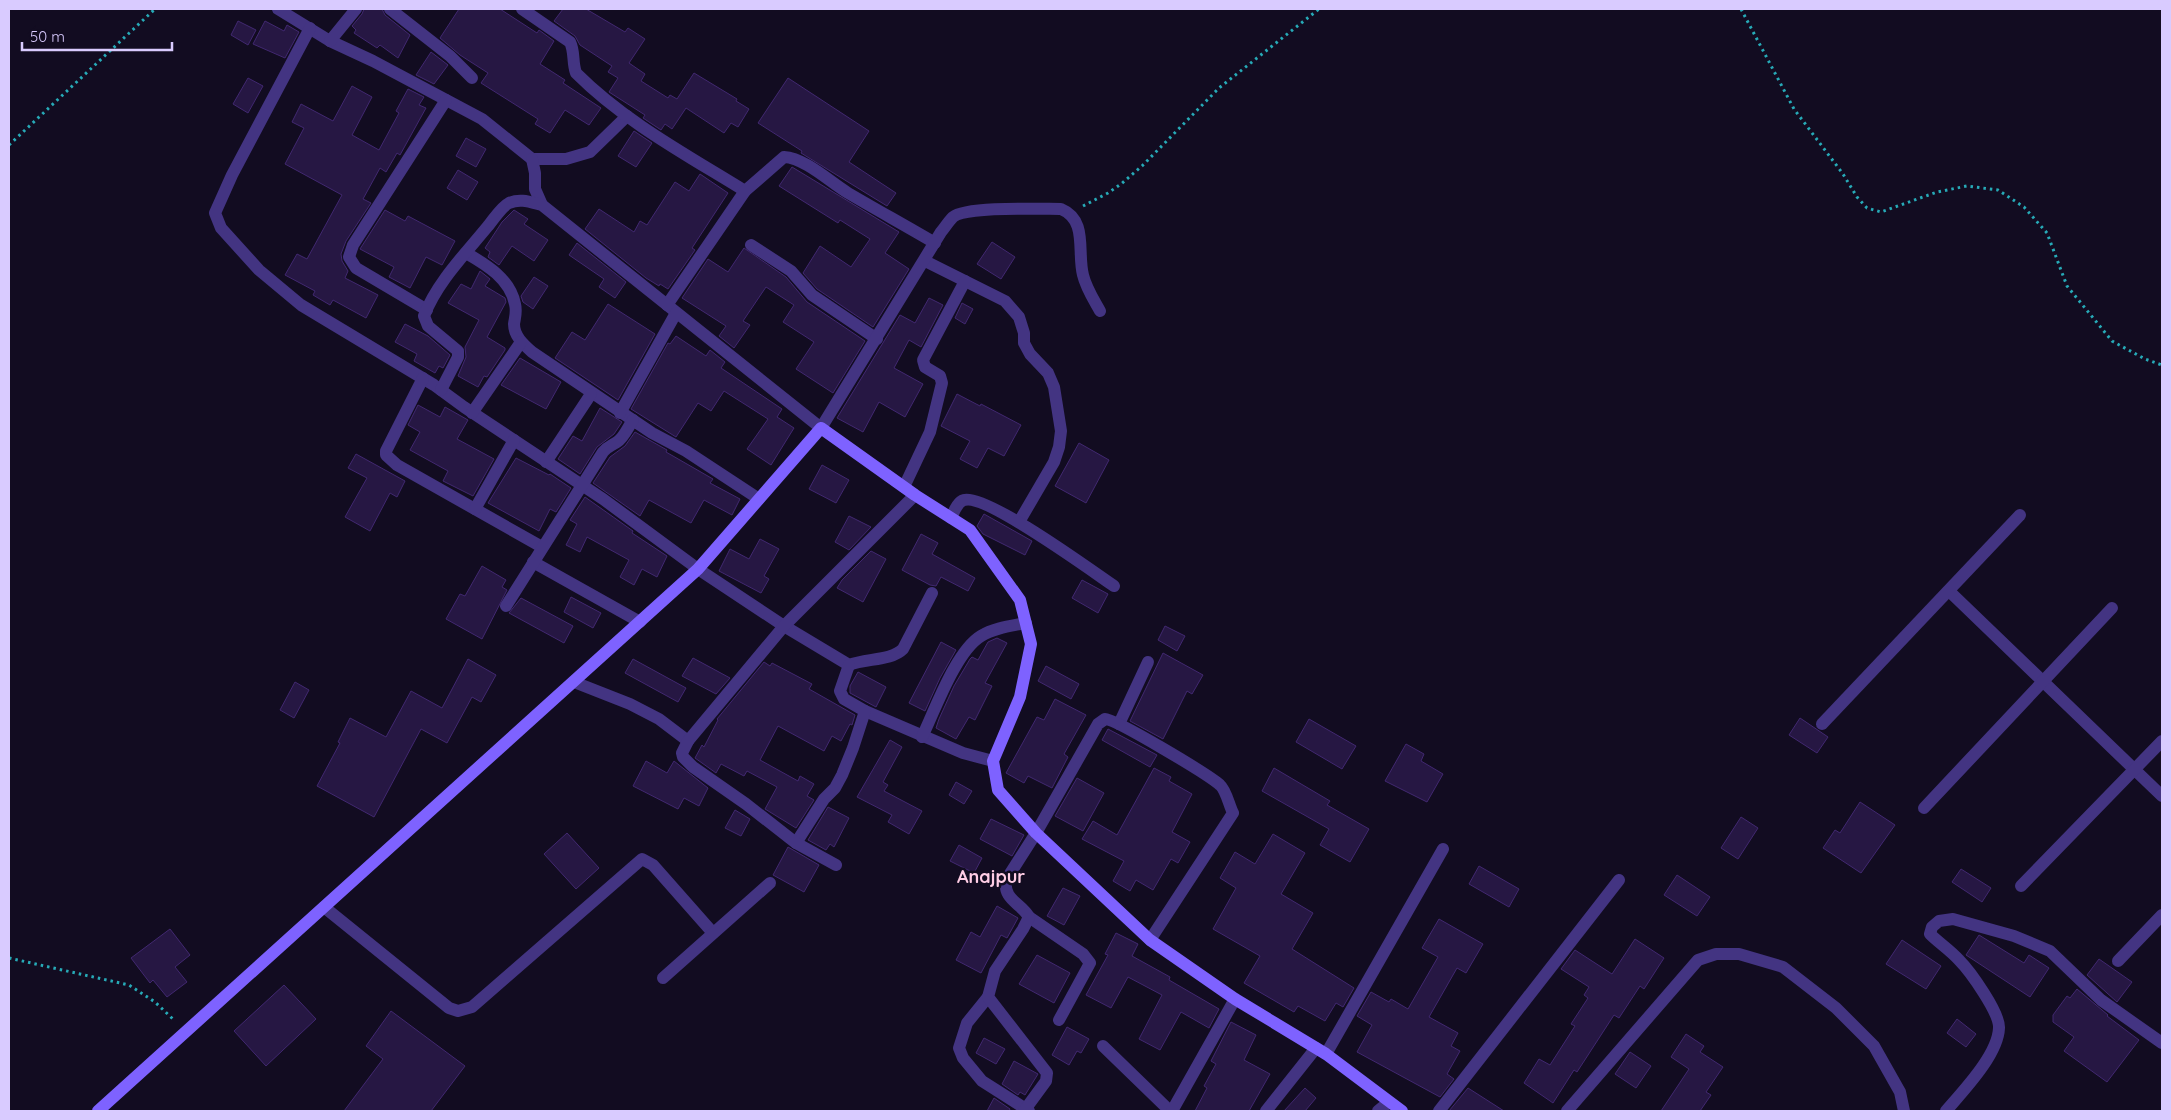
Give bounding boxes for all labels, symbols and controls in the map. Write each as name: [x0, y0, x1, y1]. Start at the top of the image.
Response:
scale bar: [22, 20, 172, 52]
text: 50 m: [30, 27, 65, 46]
district label: Anajpur: [957, 865, 1025, 888]

